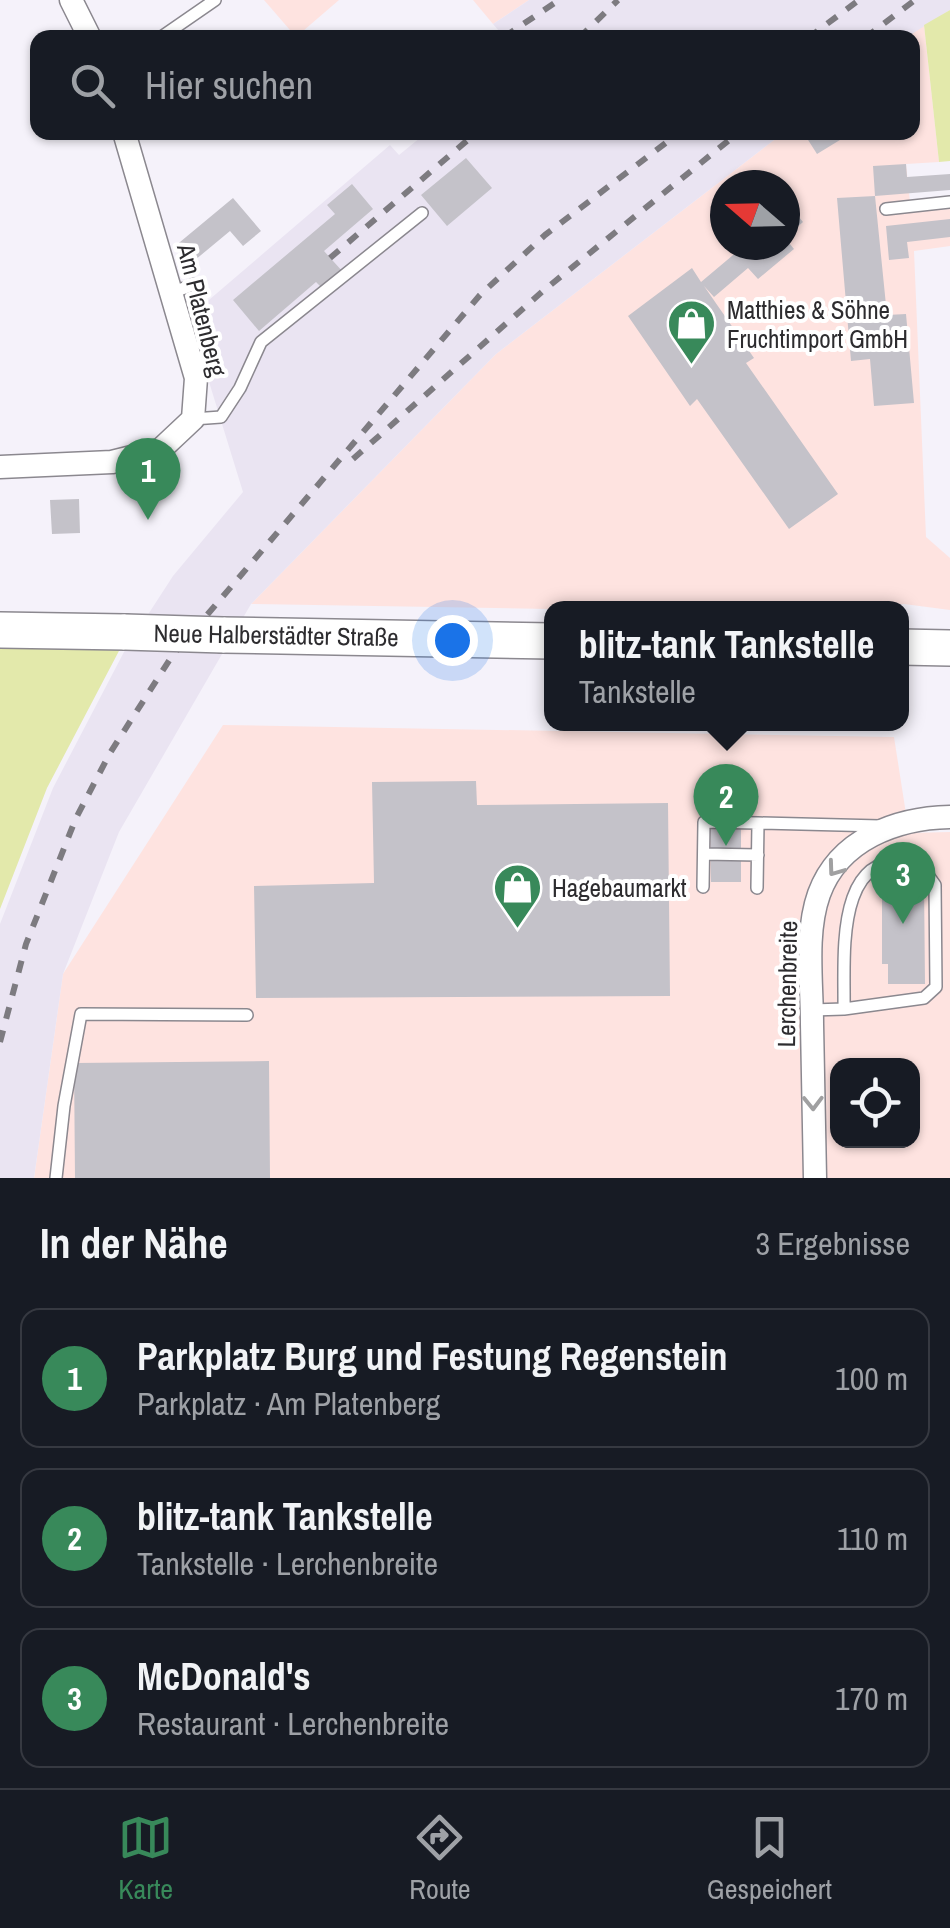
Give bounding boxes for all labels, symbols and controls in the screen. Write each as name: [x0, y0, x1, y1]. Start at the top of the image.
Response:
search box: [30, 30, 920, 140]
icon: search: [65, 58, 120, 113]
text: Hier suchen: [145, 60, 313, 111]
north arrow: [710, 170, 800, 260]
street label: Am Platenberg: [169, 239, 235, 380]
place label: Matthies & Söhne Fruchtimport GmbH: [727, 293, 908, 356]
shop icon: Matthies & Söhne Fruchtimport GmbH: [666, 298, 718, 366]
pin: 1: [116, 438, 180, 520]
popup: [544, 601, 909, 731]
your location: [427, 615, 478, 666]
street label: Neue Halberstädter Straße: [153, 616, 399, 654]
text: blitz-tank Tankstelle: [579, 619, 874, 670]
text: Tankstelle: [579, 670, 696, 713]
pin: 2: [694, 764, 758, 846]
pin: 3: [870, 842, 936, 924]
one-way arrow: [829, 858, 847, 876]
shop icon: Hagebaumarkt: [491, 862, 543, 930]
place label: Hagebaumarkt: [552, 871, 687, 905]
street label: Lerchenbreite: [769, 920, 805, 1048]
map controls: [830, 1058, 920, 1148]
button: locate: [830, 1058, 920, 1148]
one-way arrow: [803, 1096, 824, 1112]
text: In der Nähe: [40, 1215, 228, 1271]
text: 3 Ergebnisse: [755, 1222, 910, 1265]
text: Parkplatz Burg und Festung Regenstein: [137, 1331, 728, 1382]
text: 1: [67, 1357, 82, 1400]
text: 100 m: [835, 1357, 908, 1400]
text: Parkplatz · Am Platenberg: [137, 1382, 440, 1425]
text: blitz-tank Tankstelle: [137, 1491, 433, 1542]
text: 2: [67, 1517, 82, 1560]
text: 110 m: [837, 1517, 908, 1560]
text: Tankstelle · Lerchenbreite: [137, 1542, 438, 1585]
text: McDonald's: [137, 1651, 311, 1702]
text: 3: [67, 1677, 82, 1720]
text: 170 m: [835, 1677, 908, 1720]
text: Restaurant · Lerchenbreite: [137, 1702, 449, 1745]
tab: Karte: [118, 1810, 173, 1908]
tab: Route: [409, 1810, 471, 1908]
tab: Gespeichert: [707, 1810, 832, 1908]

